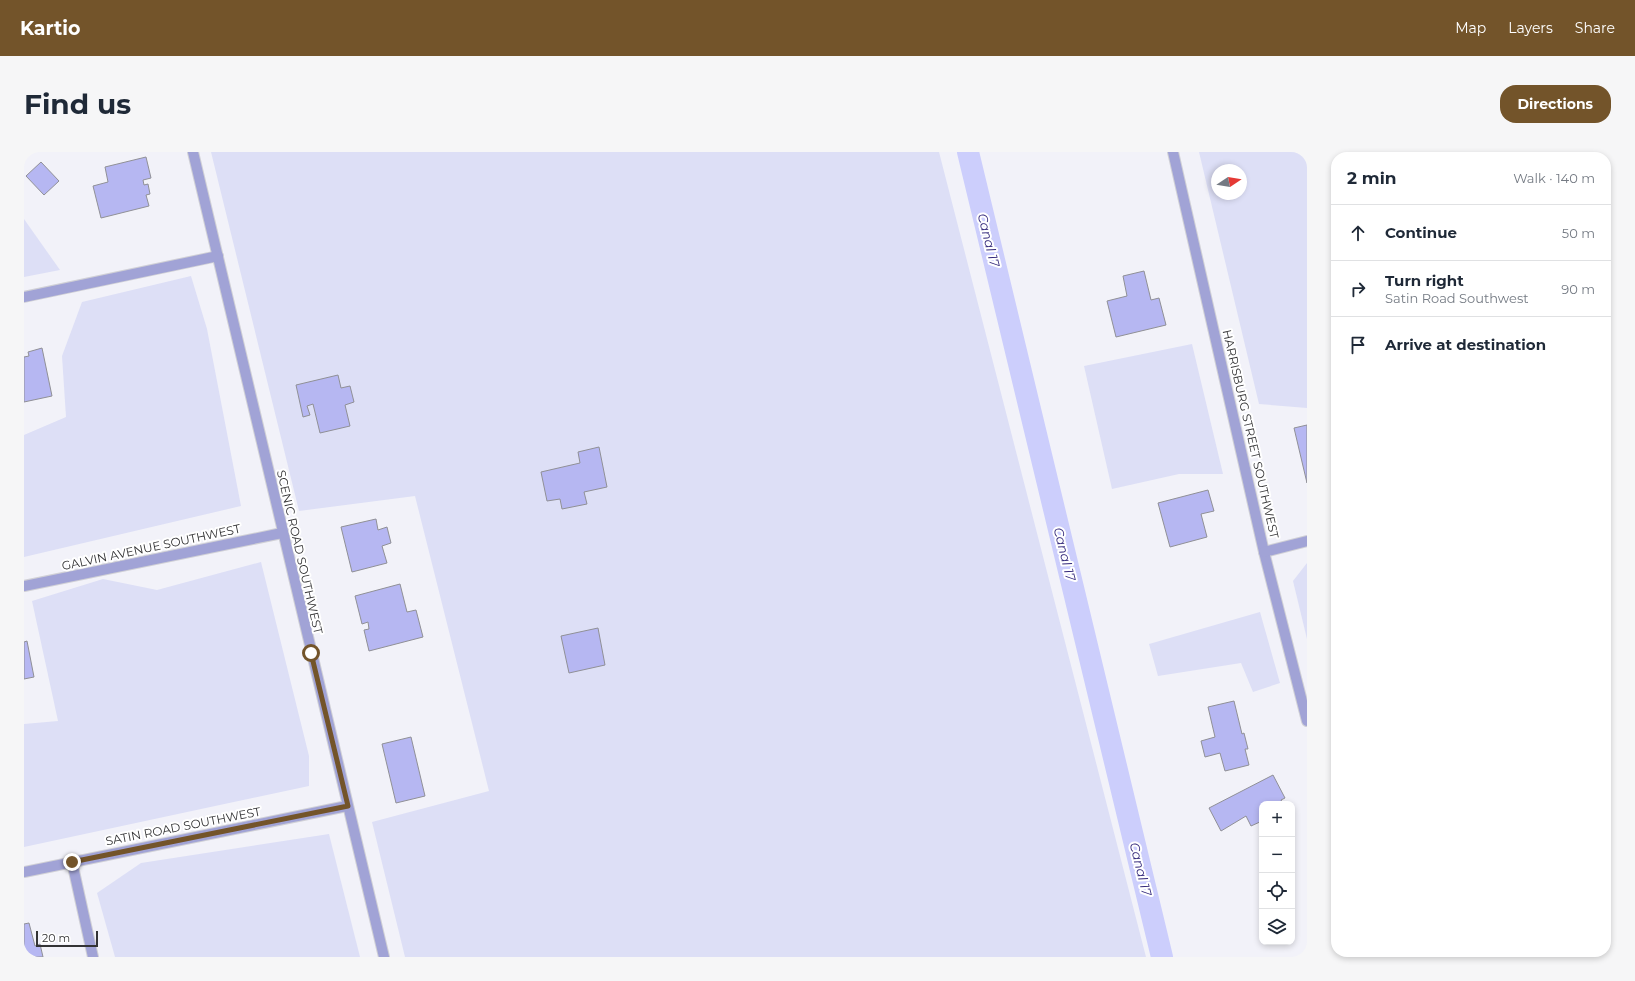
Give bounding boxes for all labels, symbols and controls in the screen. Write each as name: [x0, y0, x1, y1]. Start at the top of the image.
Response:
text: Kartio: [20, 17, 80, 40]
text: Map: [1455, 19, 1486, 37]
text: Layers: [1508, 19, 1553, 37]
text: Share: [1575, 19, 1615, 37]
button: Directions: [1500, 85, 1611, 123]
text: Find us: [24, 87, 131, 121]
north arrow: [1211, 164, 1247, 200]
text: 2 min: [1347, 168, 1397, 188]
text: Walk · 140 m: [1513, 170, 1595, 186]
water label: Canal 17: [975, 212, 1004, 270]
icon: ahead: [1347, 222, 1369, 244]
text: Continue: [1385, 223, 1457, 242]
text: 50 m: [1562, 225, 1595, 241]
text: Turn right: [1385, 271, 1464, 290]
icon: right: [1347, 278, 1369, 300]
text: 90 m: [1561, 281, 1595, 297]
text: Satin Road Southwest: [1385, 290, 1529, 306]
street label: HARRISBURG STREET SOUTHWEST: [1220, 328, 1282, 540]
icon: arrive: [1347, 334, 1369, 356]
text: Arrive at destination: [1385, 335, 1546, 354]
street label: SCENIC ROAD SOUTHWEST: [274, 469, 326, 636]
street label: GALVIN AVENUE SOUTHWEST: [60, 521, 242, 573]
water label: Canal 17: [1051, 526, 1080, 584]
route start: [302, 644, 320, 662]
map controls: [1259, 801, 1295, 945]
button: +: [1259, 801, 1295, 837]
street label: SATIN ROAD SOUTHWEST: [104, 804, 262, 848]
button: −: [1259, 837, 1295, 873]
water label: Canal 17: [1127, 841, 1156, 899]
route end: [63, 853, 81, 871]
button: locate: [1259, 873, 1295, 909]
button: layers: [1259, 909, 1295, 945]
scale bar: [36, 929, 98, 948]
text: 20 m: [42, 931, 70, 945]

